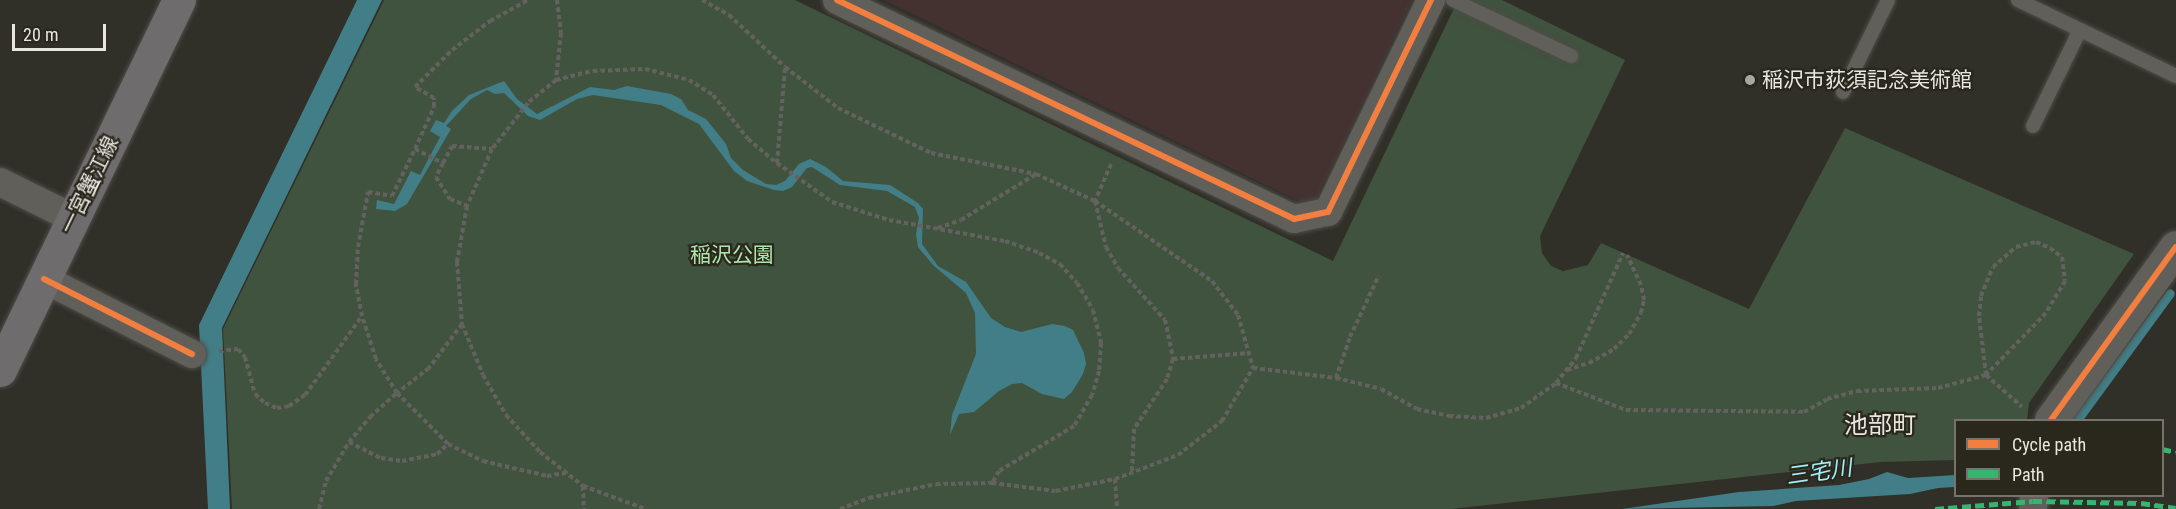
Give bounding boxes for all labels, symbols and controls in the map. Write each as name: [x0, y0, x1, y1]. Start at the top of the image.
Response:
scale bar: [15, 12, 110, 50]
text: 20 m: [23, 24, 58, 45]
place label: 稲沢市荻須記念美術館: [1762, 67, 1972, 93]
marker: 稲沢市荻須記念美術館: [1743, 73, 1757, 87]
street label: 一宮蟹江線: [55, 132, 123, 238]
park label: 稲沢公園: [690, 242, 774, 268]
district label: 池部町: [1844, 412, 1916, 440]
legend: [1954, 419, 2164, 497]
text: Cycle path: [2012, 434, 2086, 455]
water label: 三宅川: [1784, 454, 1854, 490]
text: Path: [2012, 464, 2045, 485]

